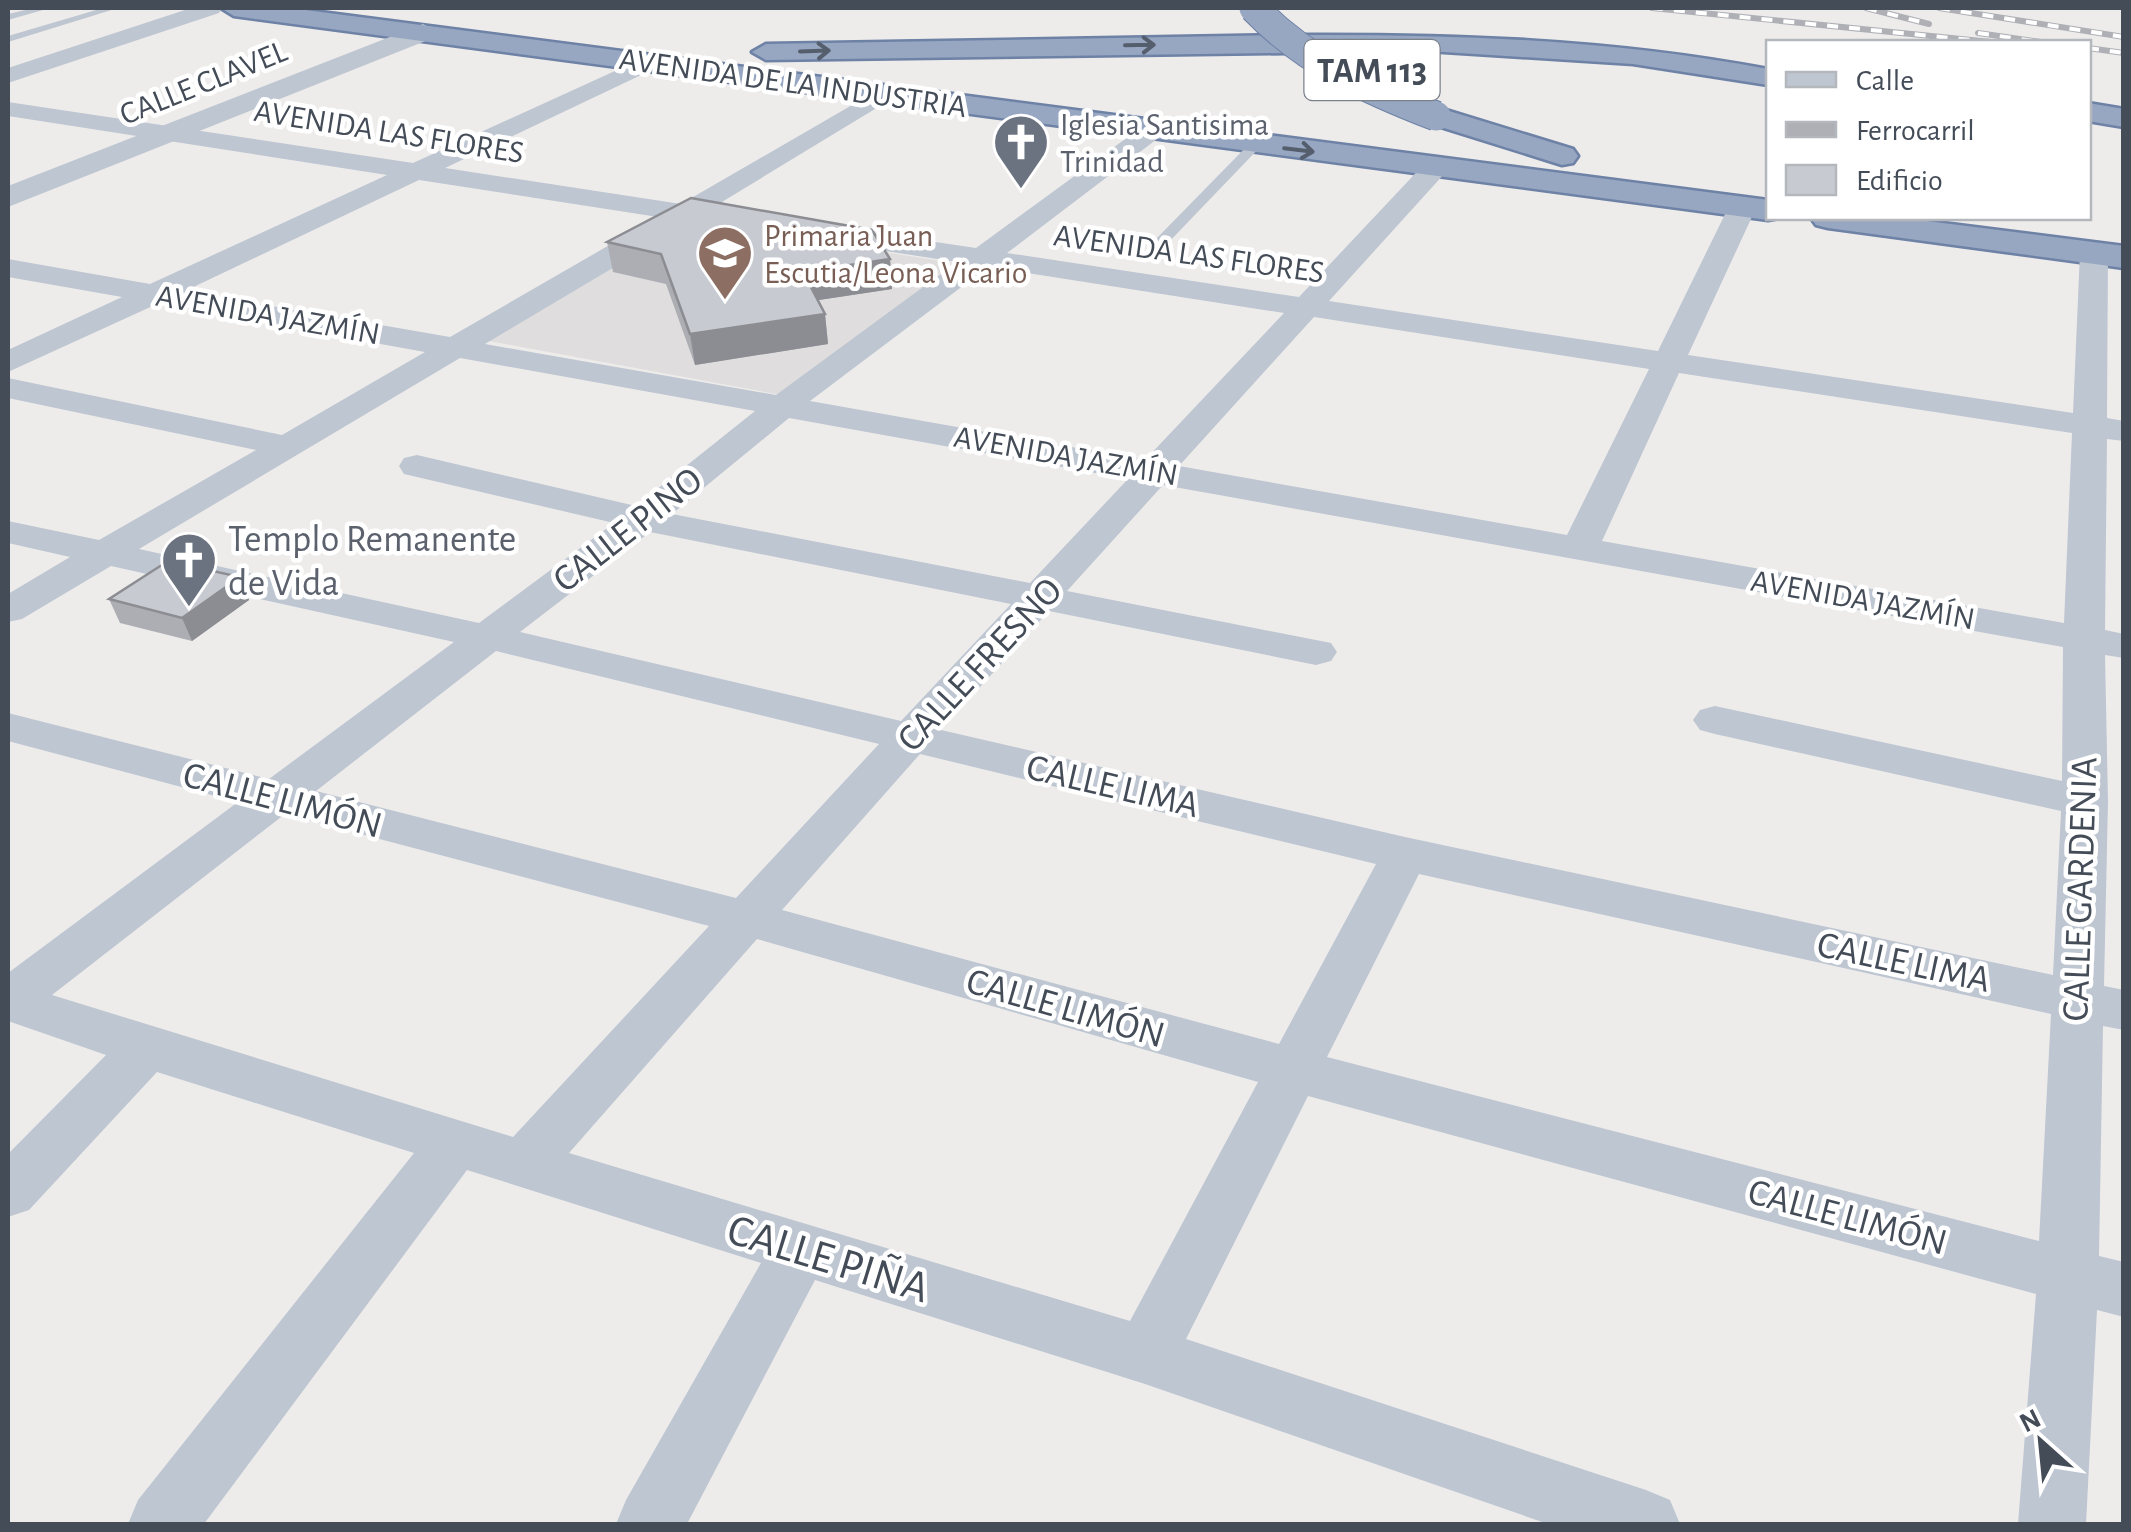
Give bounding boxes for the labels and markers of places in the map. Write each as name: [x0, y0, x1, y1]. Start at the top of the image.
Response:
place label: Iglesia Santisima Trinidad: [1060, 109, 1269, 178]
church icon: Iglesia Santisima Trinidad: [991, 112, 1051, 191]
place label: Primaria Juan Escutia/Leona Vicario: [764, 220, 1027, 289]
school or university icon: Primaria Juan Escutia/Leona Vicario: [695, 223, 755, 302]
place label: Templo Remanente de Vida: [228, 521, 516, 603]
church icon: Templo Remanente de Vida: [159, 530, 219, 609]

